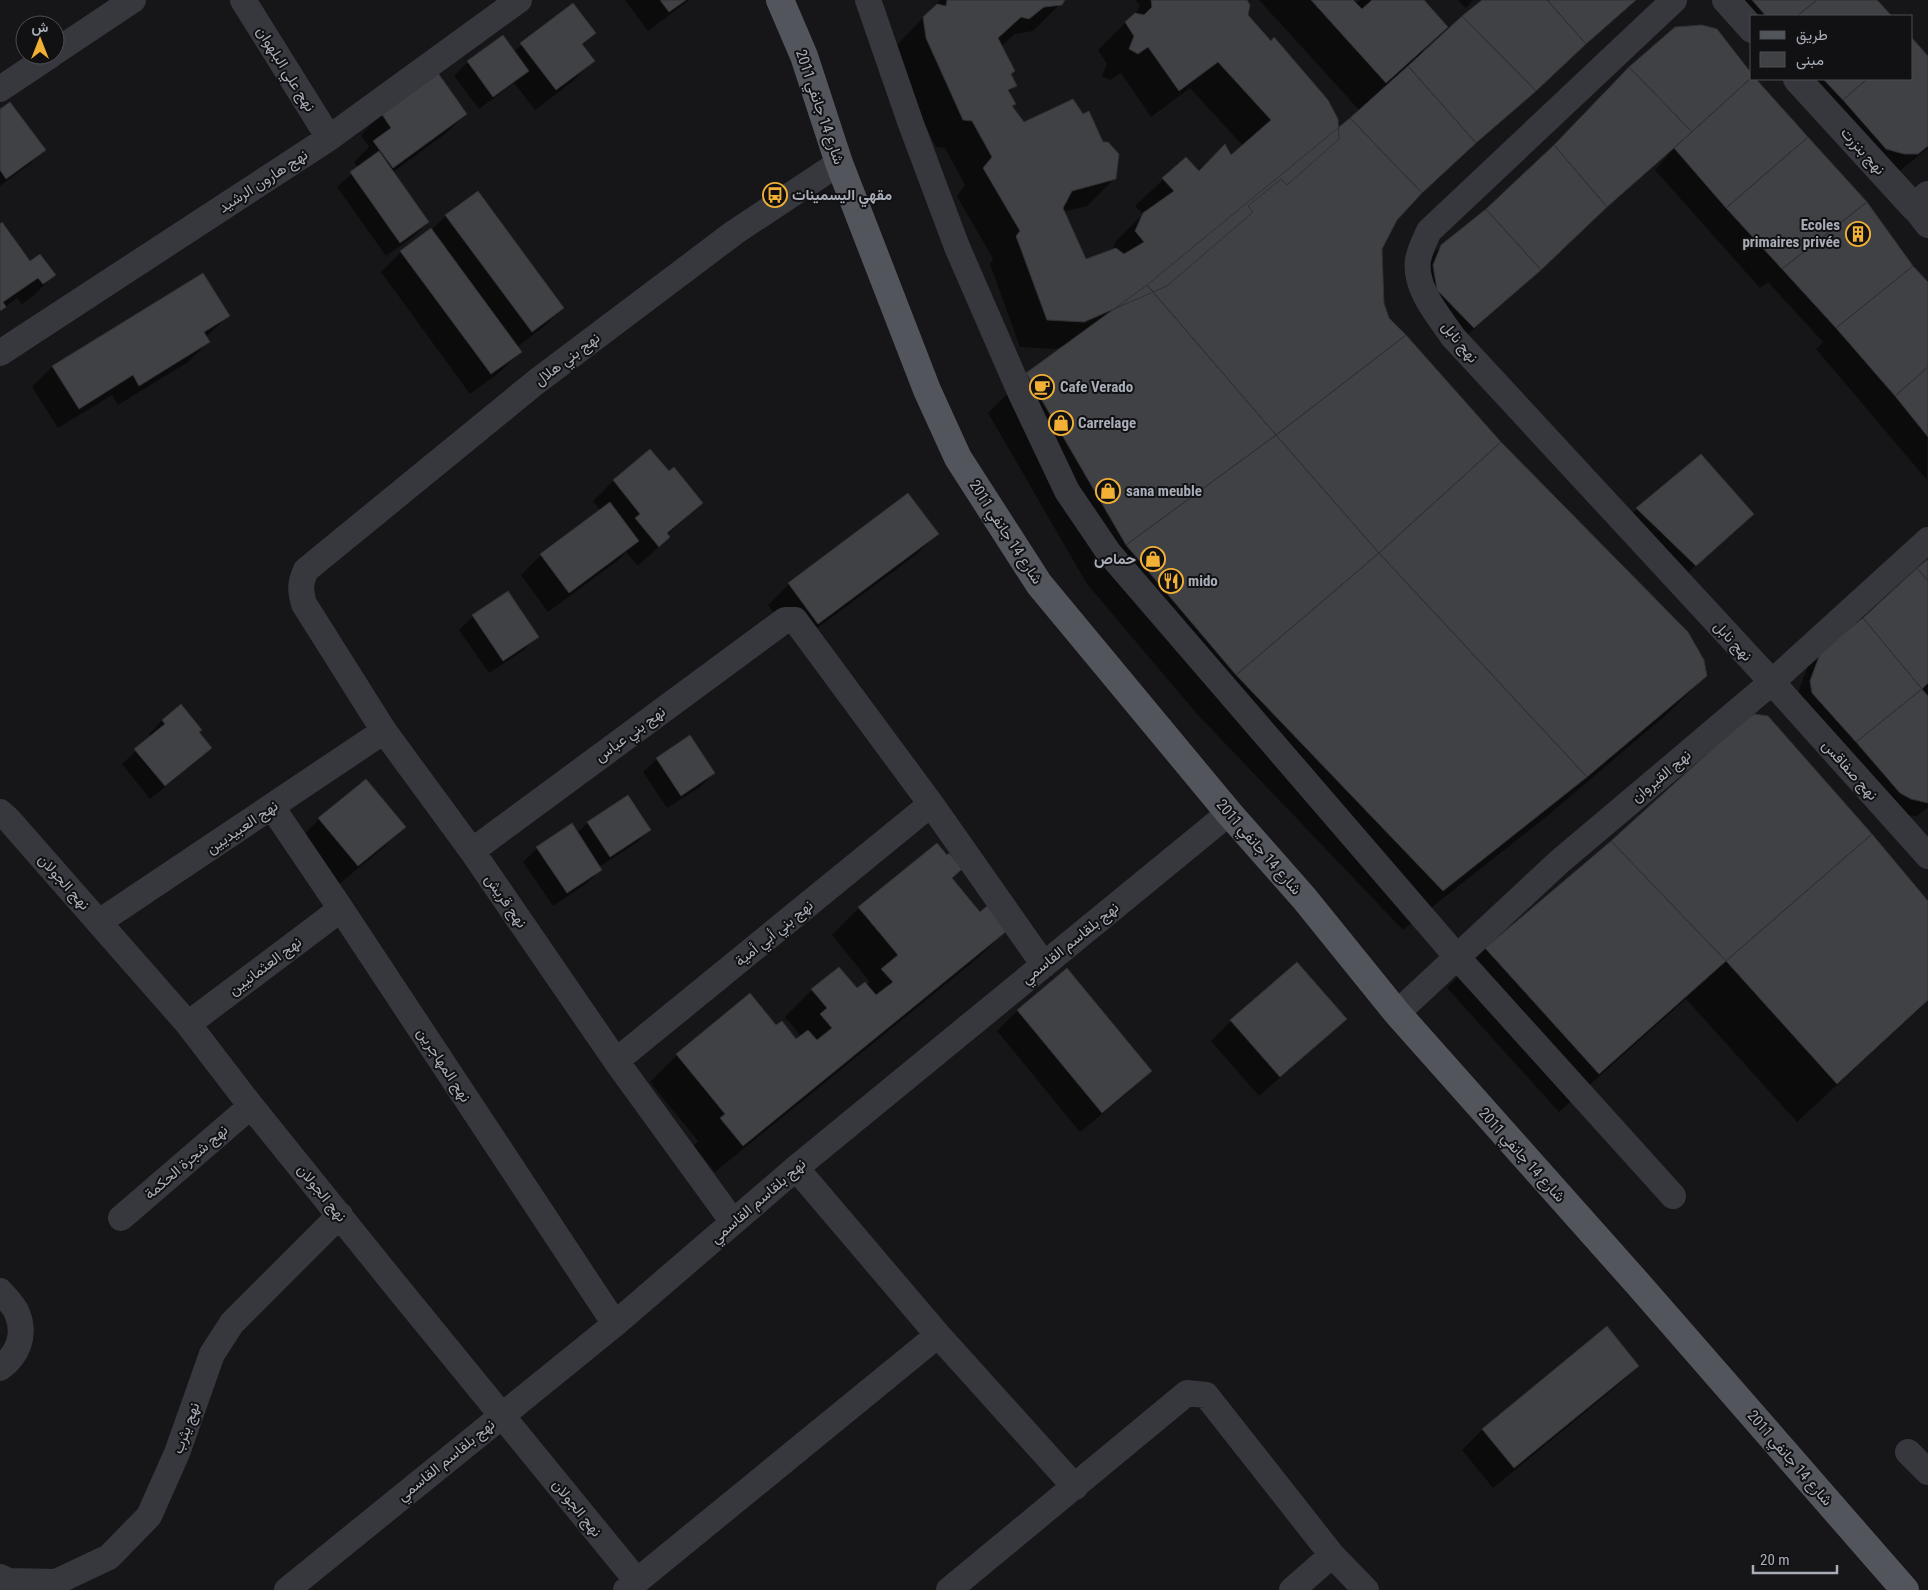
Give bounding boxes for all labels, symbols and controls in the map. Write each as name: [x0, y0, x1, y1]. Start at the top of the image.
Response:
north arrow: [15, 15, 65, 65]
legend: [1750, 15, 1913, 80]
text: ش: [32, 19, 49, 36]
street label: نهج علي البلهوان: [249, 23, 319, 117]
text: طريق: [1796, 26, 1828, 45]
street label: شارع 14 جانفي 2011: [788, 47, 848, 168]
text: مبنى: [1796, 51, 1824, 70]
street label: نهج بنزرت: [1836, 124, 1889, 180]
street label: نهج هارون الرشيد: [215, 145, 312, 218]
bus stop icon: مقهي اليسمينات: [762, 182, 788, 208]
place label: مقهي اليسمينات: [792, 186, 892, 208]
place label: Ecoles primaires privée: [1742, 216, 1840, 251]
building icon: Ecoles primaires privée: [1845, 221, 1871, 247]
street label: نهج نابل: [1436, 318, 1482, 368]
street label: نهج بني هلال: [531, 329, 606, 393]
cafe icon: Cafe Verado: [1029, 374, 1055, 400]
place label: Cafe Verado: [1060, 378, 1133, 396]
shop icon: Carrelage: [1048, 410, 1074, 436]
place label: Carrelage: [1078, 414, 1136, 432]
street label: شارع 14 جانفي 2011: [962, 477, 1046, 590]
shop icon: sana meuble: [1095, 478, 1121, 504]
place label: sana meuble: [1126, 482, 1202, 500]
shop icon: حماص: [1140, 546, 1166, 572]
place label: حماص: [1094, 550, 1136, 568]
restaurant icon: mido: [1158, 568, 1184, 594]
place label: mido: [1188, 572, 1218, 590]
street label: نهج نابل: [1709, 617, 1756, 666]
street label: نهج بني عباس: [591, 702, 671, 769]
street label: نهج صفاقس: [1817, 736, 1882, 805]
street label: نهج القيروان: [1627, 746, 1696, 808]
street label: نهج العبيديين: [203, 796, 282, 859]
street label: شارع 14 جانفي 2011: [1210, 796, 1305, 901]
street label: نهج الجولان: [33, 850, 94, 915]
street label: نهج قريش: [479, 871, 531, 932]
street label: نهج بني أبي أمية: [731, 896, 819, 973]
street label: نهج بلقاسم القاسمي: [1018, 898, 1125, 991]
street label: نهج العثمانيين: [225, 933, 306, 1001]
street label: نهج المهاجرين: [412, 1024, 475, 1107]
street label: شارع 14 جانفي 2011: [1472, 1104, 1569, 1209]
street label: نهج شجرة الحكمة: [141, 1121, 233, 1205]
street label: نهج بلقاسم القاسمي: [707, 1155, 812, 1250]
street label: نهج الجولان: [292, 1161, 351, 1227]
street label: نهج يثرب: [168, 1400, 205, 1457]
street label: شارع 14 جانفي 2011: [1741, 1407, 1836, 1512]
street label: نهج بلقاسم القاسمي: [394, 1415, 501, 1508]
street label: نهج الجولان: [547, 1476, 606, 1542]
scale bar: [1753, 1542, 1837, 1574]
text: 20 m: [1760, 1551, 1790, 1569]

